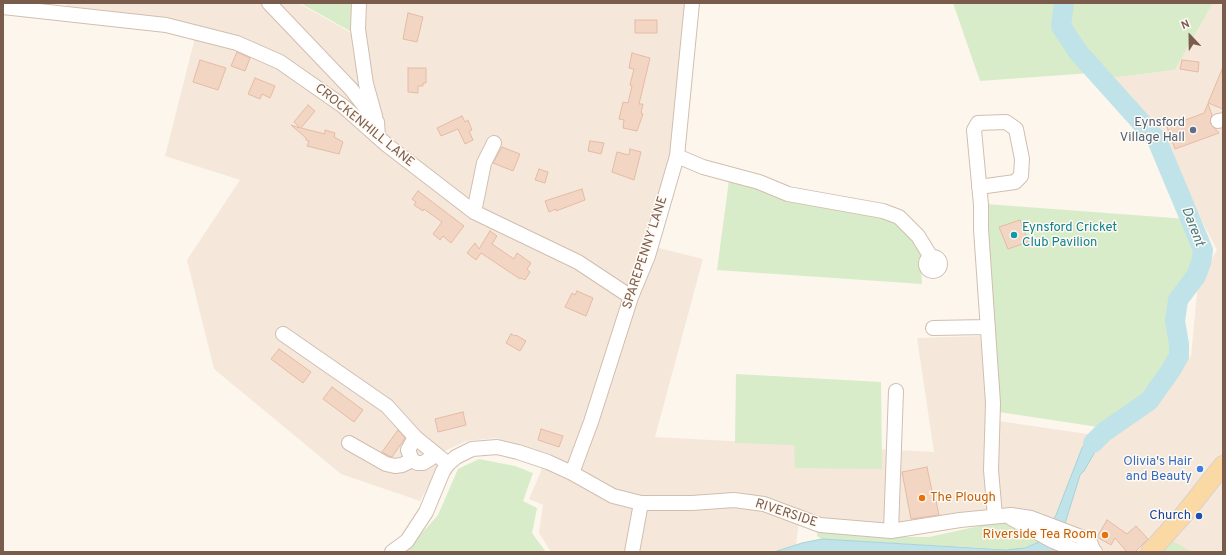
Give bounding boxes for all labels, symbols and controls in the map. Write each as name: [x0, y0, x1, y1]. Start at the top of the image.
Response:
north arrow: [1170, 16, 1210, 56]
text: N: [1179, 17, 1192, 33]
street label: CROCKENHILL LANE: [311, 81, 417, 171]
place label: Eynsford Village Hall: [1120, 115, 1185, 146]
marker: Eynsford Village Hall: [1188, 125, 1198, 135]
street label: SPAREPENNY LANE: [620, 195, 672, 311]
water label: Darent: [1177, 205, 1207, 249]
place label: Eynsford Cricket Club Pavilion: [1022, 220, 1117, 251]
marker: Eynsford Cricket Club Pavilion: [1009, 230, 1019, 240]
place label: Olivia's Hair and Beauty: [1123, 454, 1192, 485]
marker: Olivia's Hair and Beauty: [1195, 464, 1205, 474]
place label: The Plough: [930, 490, 996, 506]
marker: The Plough: [917, 493, 927, 503]
street label: RIVERSIDE: [753, 497, 819, 531]
place label: Church: [1149, 508, 1191, 524]
marker: Church: [1194, 511, 1204, 521]
place label: Riverside Tea Room: [982, 527, 1097, 543]
marker: Riverside Tea Room: [1100, 530, 1110, 540]

